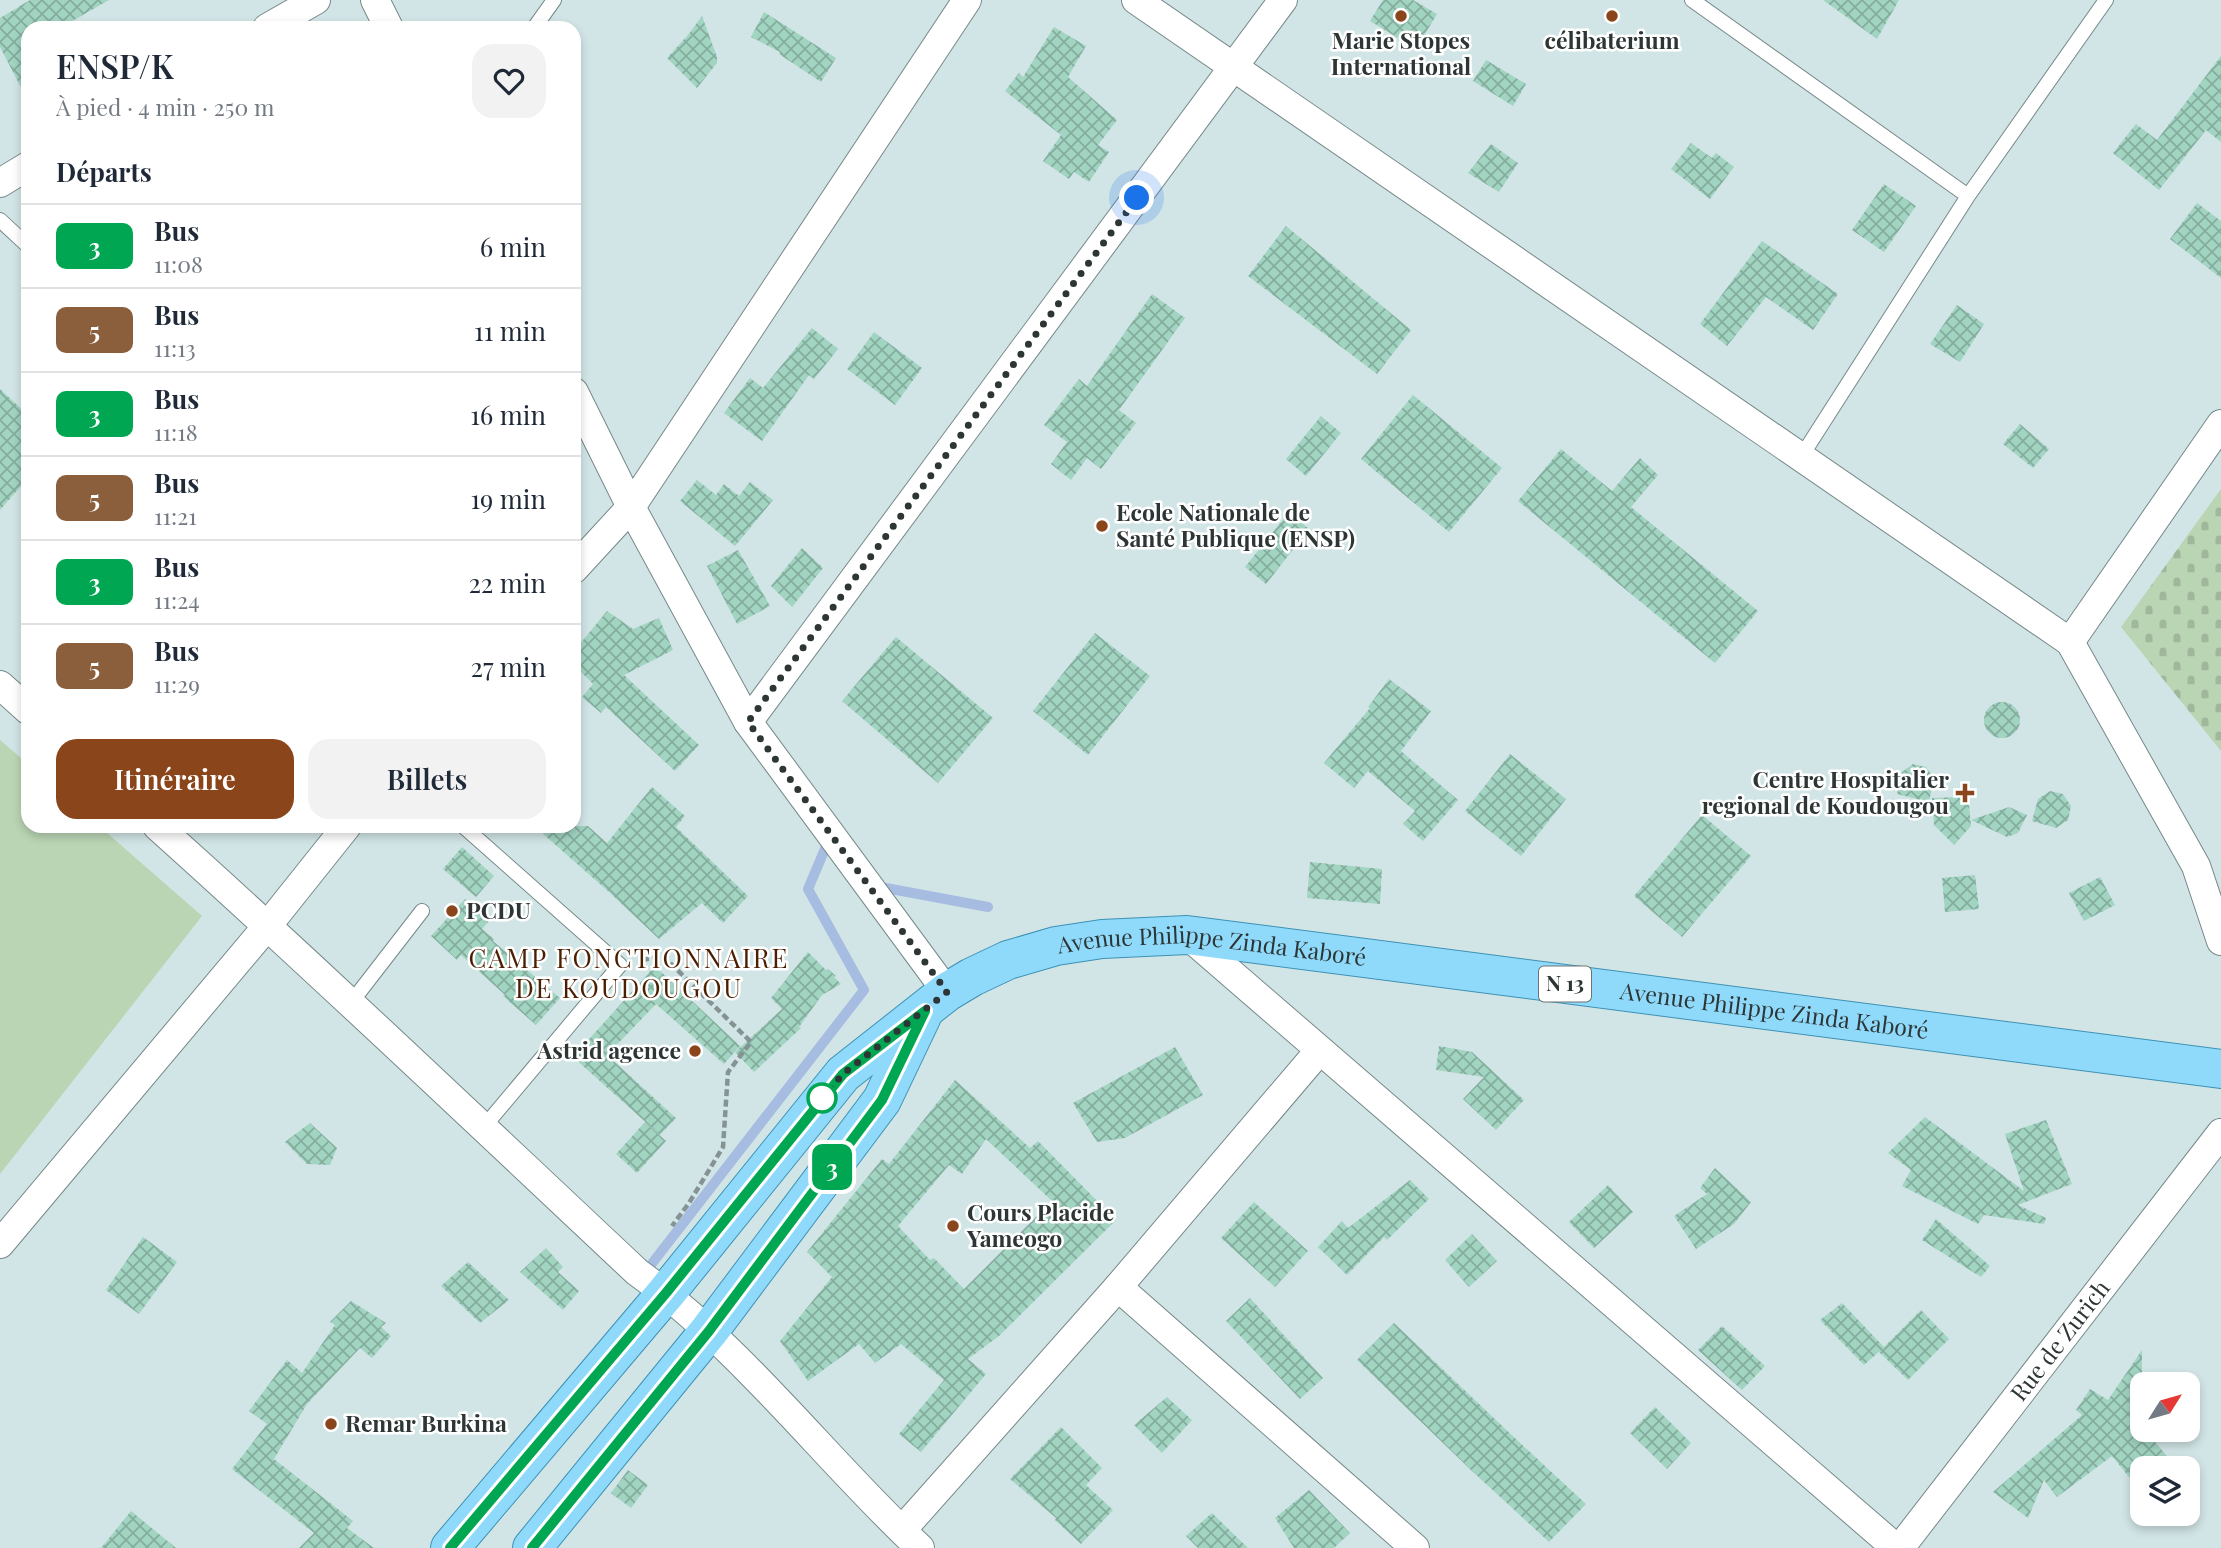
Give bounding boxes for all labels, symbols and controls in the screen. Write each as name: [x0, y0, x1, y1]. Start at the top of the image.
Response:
marker: Marie Stopes International: [1393, 8, 1409, 24]
marker: célibaterium: [1604, 8, 1620, 24]
place label: Marie Stopes International: [1331, 24, 1471, 81]
place label: célibaterium: [1545, 24, 1680, 55]
text: ENSP/K: [56, 43, 174, 87]
button: heart: [472, 44, 546, 118]
text: À pied · 4 min · 250 m: [56, 91, 274, 122]
text: Départs: [56, 154, 152, 189]
your location: [1119, 180, 1154, 215]
text: Bus: [154, 213, 199, 248]
text: 6 min: [480, 229, 546, 264]
text: 3: [89, 230, 100, 262]
text: 11:08: [154, 248, 203, 279]
text: Bus: [154, 297, 199, 332]
text: 11 min: [474, 313, 546, 348]
text: 5: [89, 314, 100, 346]
text: 11:13: [154, 332, 196, 363]
text: Bus: [154, 381, 199, 416]
text: 16 min: [470, 397, 546, 432]
text: 3: [89, 398, 100, 430]
text: 11:18: [154, 416, 198, 447]
text: Bus: [154, 465, 199, 500]
text: 19 min: [470, 481, 546, 516]
text: 5: [89, 482, 100, 514]
place label: Ecole Nationale de Santé Publique (ENSP): [1116, 496, 1355, 553]
text: 11:21: [154, 500, 197, 531]
marker: Ecole Nationale de Santé Publique (ENSP): [1094, 518, 1110, 534]
text: Bus: [154, 549, 199, 584]
text: 22 min: [468, 565, 546, 600]
text: 3: [89, 566, 100, 598]
text: 11:24: [154, 584, 200, 615]
text: Bus: [154, 633, 199, 668]
text: 27 min: [471, 649, 546, 684]
text: 5: [89, 650, 100, 682]
text: 11:29: [154, 668, 200, 699]
button: Itinéraire: [56, 739, 294, 819]
button: Billets: [308, 739, 546, 819]
place label: Centre Hospitalier regional de Koudougou: [1702, 763, 1949, 820]
marker: Centre Hospitalier regional de Koudougou: [1955, 783, 1975, 803]
place label: PCDU: [466, 894, 531, 925]
marker: PCDU: [444, 903, 460, 919]
street label: Avenue Philippe Zinda Kaboré: [1054, 918, 1368, 972]
district label: CAMP FONCTIONNAIRE DE KOUDOUGOU: [469, 940, 789, 1005]
road number: N 13: [1539, 967, 1591, 1002]
street label: Avenue Philippe Zinda Kaboré: [1617, 974, 1931, 1045]
place label: Astrid agence: [536, 1034, 681, 1065]
marker: Astrid agence: [687, 1043, 703, 1059]
unlabelled marker: [807, 1083, 837, 1113]
line badge: 3: [809, 1144, 855, 1190]
text: 3: [826, 1151, 838, 1183]
place label: Cours Placide Yameogo: [966, 1196, 1114, 1253]
marker: Cours Placide Yameogo: [945, 1218, 961, 1234]
street label: Rue de Zurich: [2002, 1273, 2116, 1407]
north arrow: [2130, 1372, 2200, 1442]
map controls: [2130, 1372, 2200, 1526]
place label: Remar Burkina: [345, 1407, 507, 1438]
marker: Remar Burkina: [323, 1416, 339, 1432]
button: layers: [2130, 1456, 2200, 1526]

